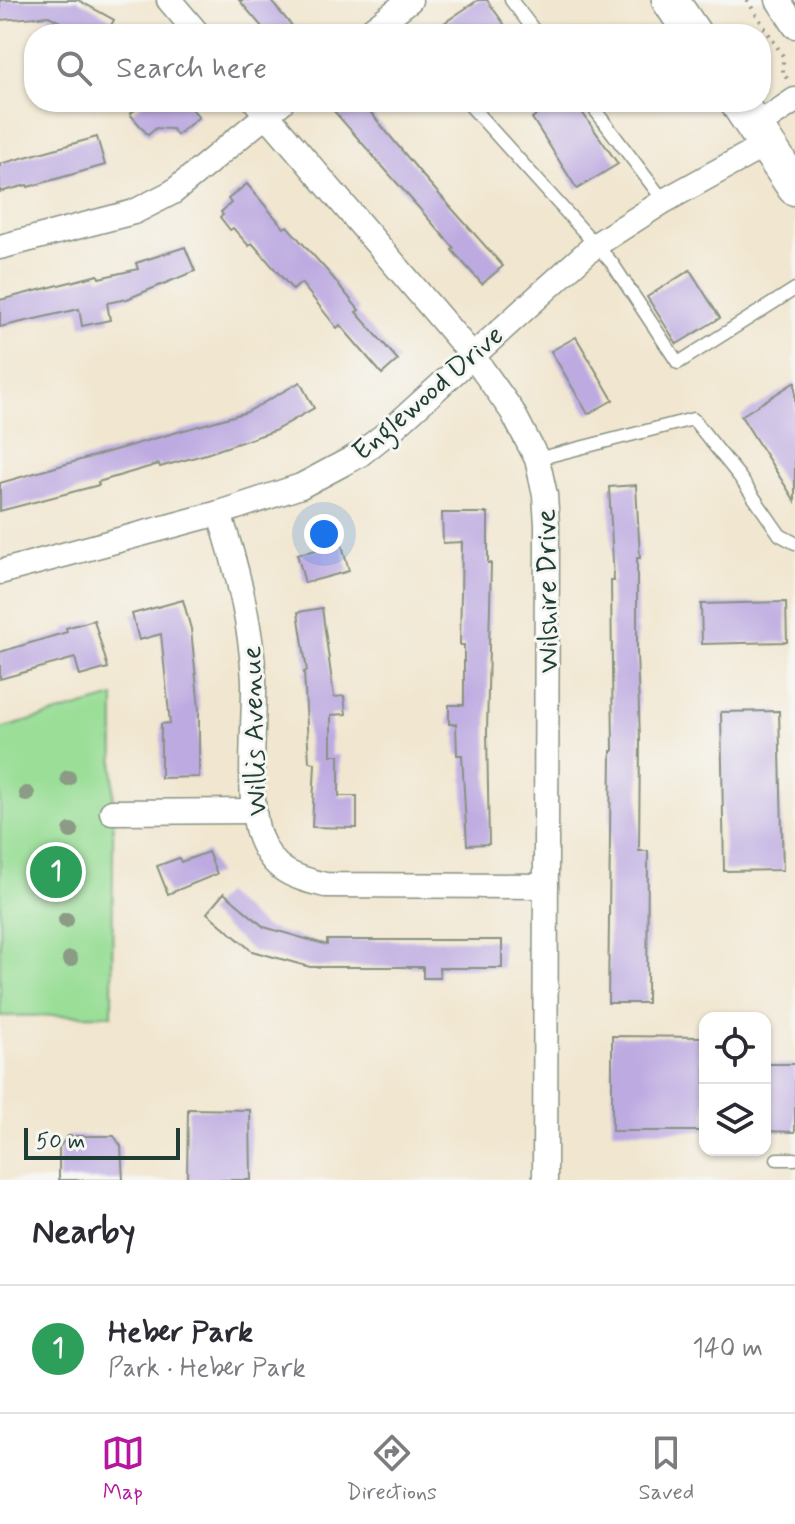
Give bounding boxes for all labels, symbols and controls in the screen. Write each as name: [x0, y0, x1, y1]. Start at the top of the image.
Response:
search box: [24, 24, 771, 112]
icon: search: [52, 46, 96, 90]
text: Search here: [116, 49, 267, 88]
street label: Englewood Drive: [345, 318, 514, 472]
street label: Wilshire Drive: [529, 509, 568, 673]
your location: [304, 514, 344, 554]
street label: Willis Avenue: [234, 645, 277, 817]
pin: 1: [30, 842, 82, 902]
map controls: [699, 1012, 771, 1156]
button: locate: [699, 1012, 771, 1084]
button: layers: [699, 1084, 771, 1156]
scale bar: [24, 1124, 180, 1160]
text: 50 m: [36, 1128, 85, 1156]
text: Nearby: [32, 1210, 136, 1255]
text: Heber Park: [108, 1313, 253, 1352]
text: 1: [52, 1332, 64, 1366]
text: 140 m: [692, 1332, 763, 1366]
text: Park · Heber Park: [108, 1352, 306, 1386]
tab: Map: [101, 1431, 145, 1507]
tab: Directions: [346, 1431, 437, 1507]
tab: Saved: [639, 1431, 694, 1507]

